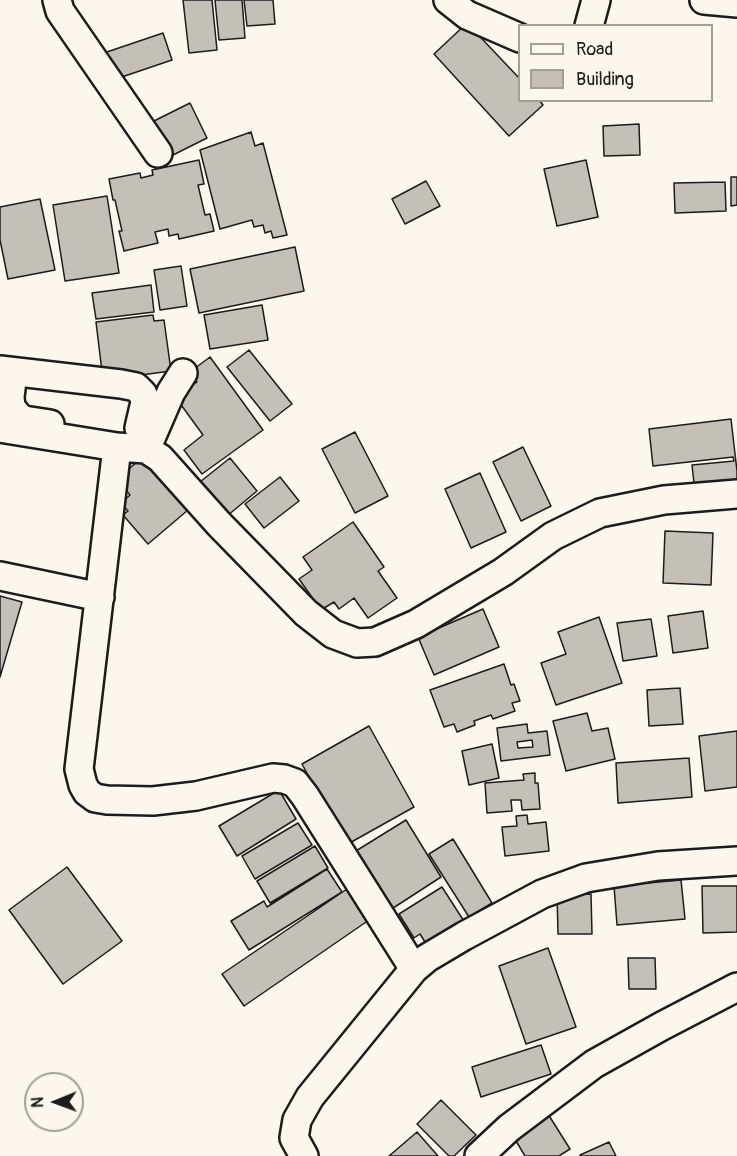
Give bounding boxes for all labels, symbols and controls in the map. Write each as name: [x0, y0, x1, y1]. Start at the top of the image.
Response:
legend: [518, 24, 713, 102]
text: Road: [576, 38, 613, 61]
text: Building: [576, 68, 634, 91]
north arrow: [24, 1072, 84, 1132]
text: N: [28, 1097, 48, 1108]

